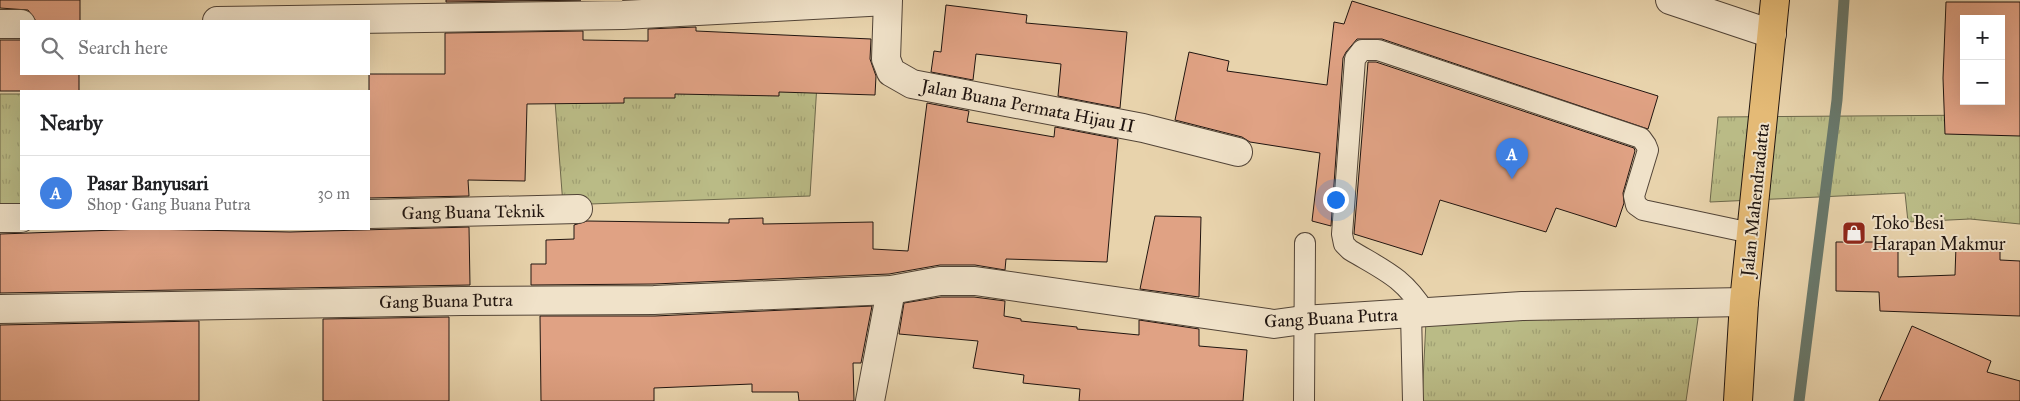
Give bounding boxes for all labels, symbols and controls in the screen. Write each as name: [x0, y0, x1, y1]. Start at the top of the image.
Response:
map controls: [1960, 15, 2005, 105]
button: +: [1960, 15, 2005, 60]
search box: [20, 20, 370, 75]
icon: search: [38, 34, 66, 62]
text: Search here: [78, 36, 168, 59]
button: −: [1960, 60, 2005, 105]
street label: Jalan Buana Permata Hijau II: [917, 74, 1137, 139]
text: Nearby: [40, 110, 103, 136]
street label: Jalan Mahendradatta: [1736, 122, 1775, 280]
pin: A: [1496, 138, 1528, 179]
text: Pasar Banyusari: [87, 172, 209, 195]
text: A: [51, 184, 61, 203]
text: 30 m: [317, 184, 350, 203]
your location: [1323, 187, 1349, 213]
text: Shop · Gang Buana Putra: [87, 195, 250, 214]
street label: Gang Buana Teknik: [401, 200, 545, 225]
place label: Toko Besi Harapan Makmur: [1872, 212, 2006, 255]
shop icon: Toko Besi Harapan Makmur: [1841, 220, 1867, 246]
street label: Gang Buana Putra: [379, 289, 513, 314]
street label: Gang Buana Putra: [1264, 303, 1399, 333]

